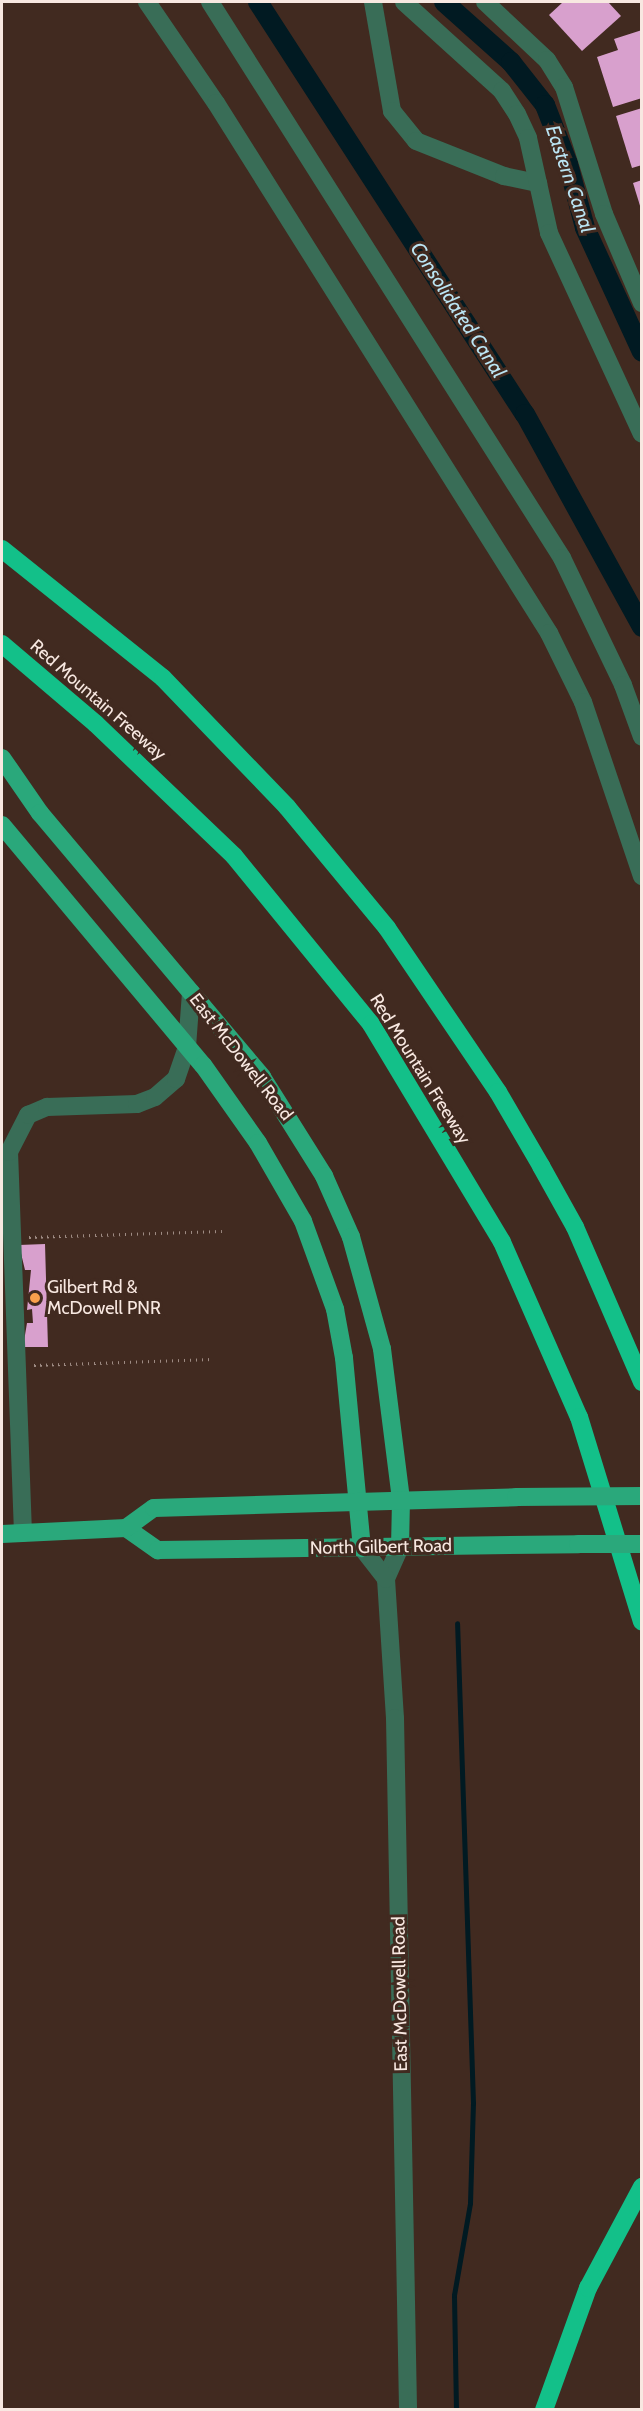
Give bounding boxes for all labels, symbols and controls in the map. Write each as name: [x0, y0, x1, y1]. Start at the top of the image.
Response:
water label: Eastern Canal: [540, 122, 600, 236]
water label: Consolidated Canal: [405, 238, 511, 382]
street label: Red Mountain Freeway: [26, 635, 170, 765]
street label: East McDowell Road: [185, 989, 297, 1125]
street label: Red Mountain Freeway: [365, 990, 475, 1148]
place label: Gilbert Rd & McDowell PNR: [47, 1277, 161, 1320]
marker: Gilbert Rd & McDowell PNR: [28, 1291, 42, 1305]
street label: North Gilbert Road: [310, 1535, 452, 1559]
street label: East McDowell Road: [388, 1916, 412, 2072]

